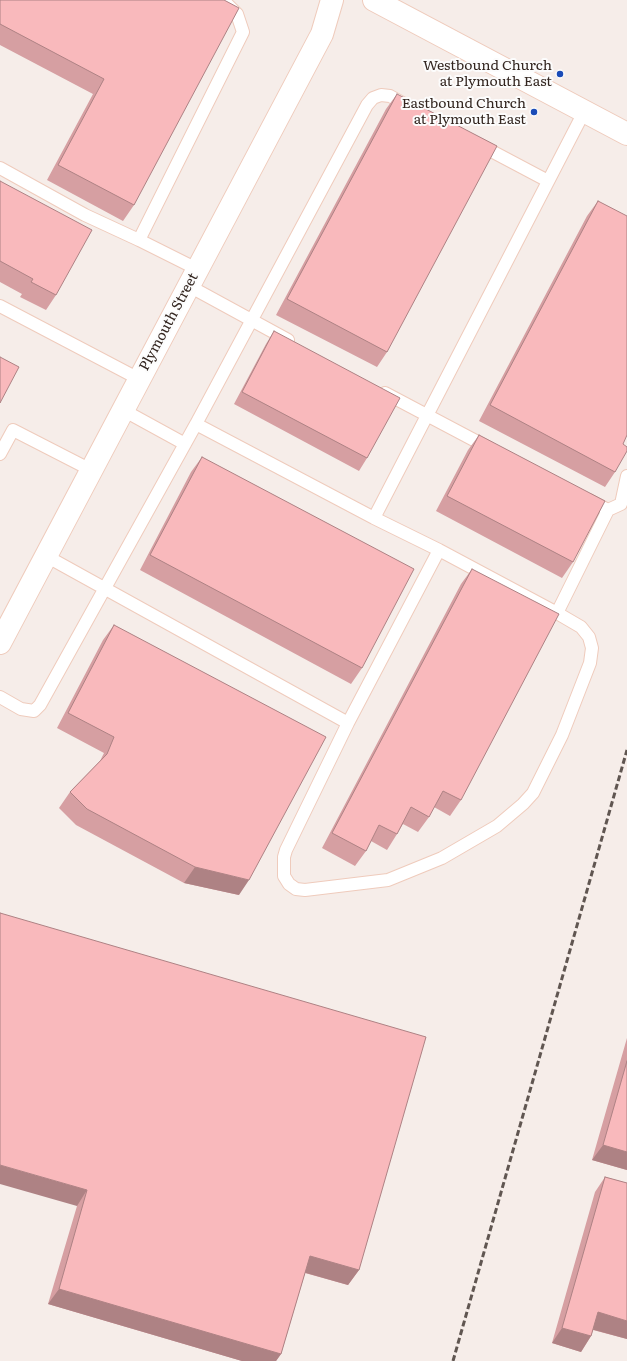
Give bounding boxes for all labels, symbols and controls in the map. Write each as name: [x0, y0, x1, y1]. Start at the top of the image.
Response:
place label: Westbound Church at Plymouth East: [423, 58, 552, 90]
marker: Westbound Church at Plymouth East: [555, 69, 565, 79]
place label: Eastbound Church at Plymouth East: [402, 96, 526, 128]
marker: Eastbound Church at Plymouth East: [529, 107, 539, 117]
street label: Plymouth Street: [136, 270, 202, 374]

